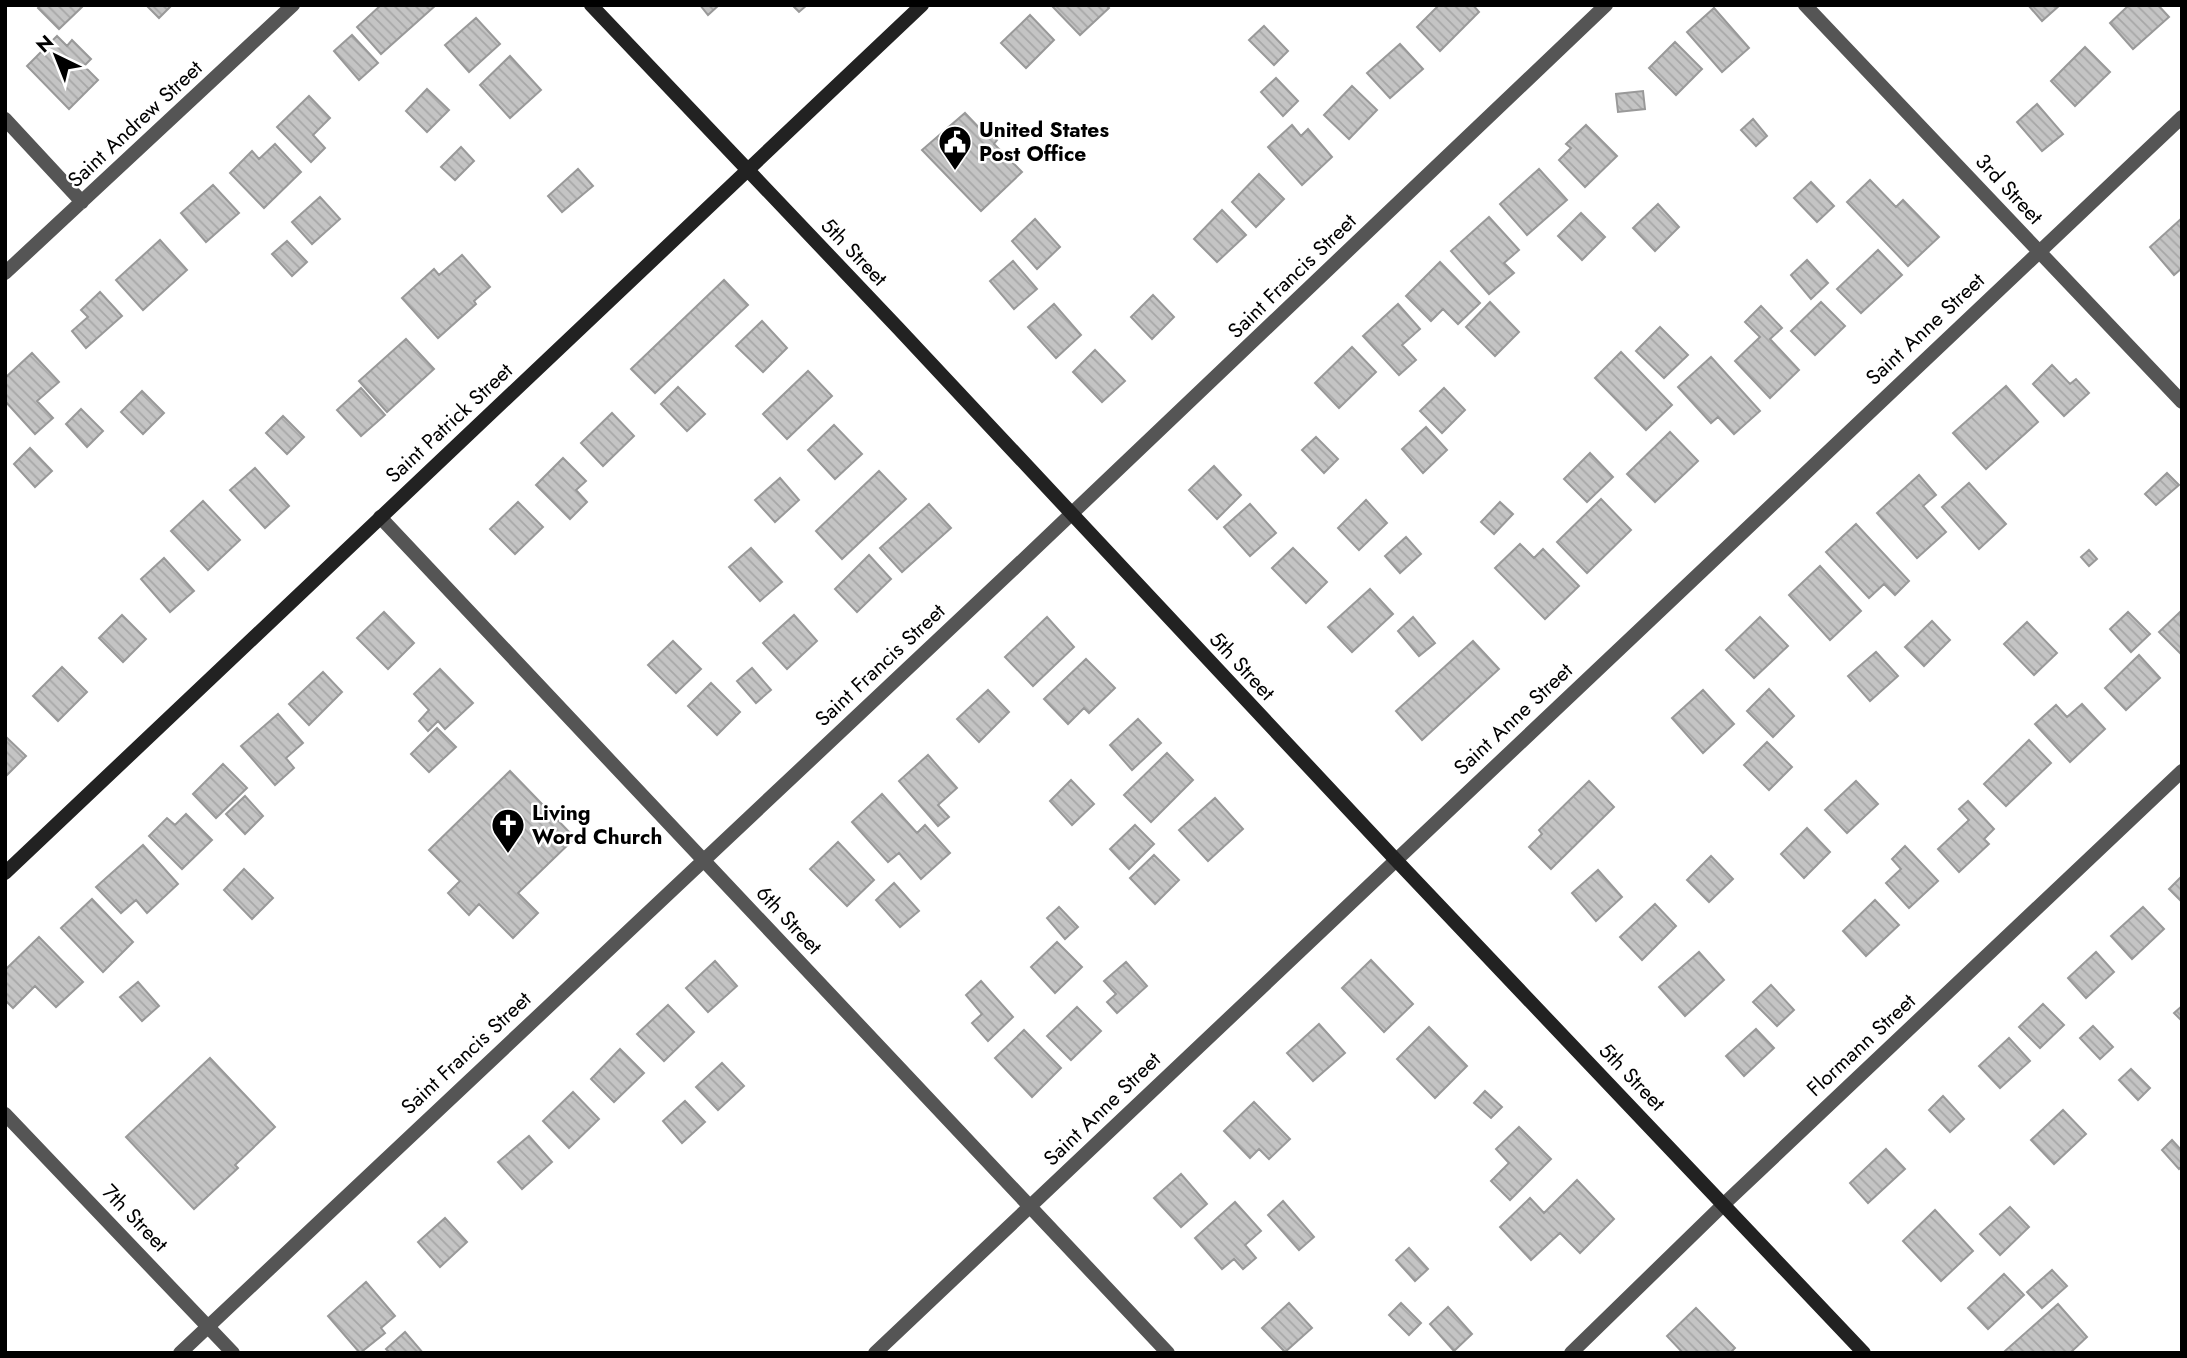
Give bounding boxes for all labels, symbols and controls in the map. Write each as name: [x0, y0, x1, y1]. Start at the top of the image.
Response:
north arrow: [21, 21, 91, 91]
text: N: [30, 29, 59, 59]
street label: Saint Andrew Street: [61, 54, 209, 194]
place label: United States Post Office: [979, 115, 1109, 169]
public building icon: United States Post Office: [936, 123, 974, 172]
street label: 3rd Street: [1968, 147, 2050, 231]
street label: Saint Francis Street: [1221, 207, 1363, 345]
street label: 5th Street: [814, 211, 894, 293]
street label: Saint Anne Street: [1859, 266, 1991, 392]
street label: Saint Patrick Street: [379, 356, 519, 490]
street label: Saint Francis Street: [808, 597, 952, 733]
street label: 5th Street: [1202, 625, 1282, 707]
street label: Saint Anne Street: [1447, 656, 1579, 782]
place label: Living Word Church: [532, 798, 662, 852]
church icon: Living Word Church: [489, 806, 527, 855]
street label: 6th Street: [749, 879, 829, 961]
street label: Saint Francis Street: [394, 985, 538, 1121]
street label: Flormann Street: [1800, 987, 1922, 1103]
street label: 5th Street: [1592, 1036, 1672, 1118]
street label: Saint Anne Street: [1037, 1045, 1167, 1173]
street label: 7th Street: [95, 1178, 175, 1258]

